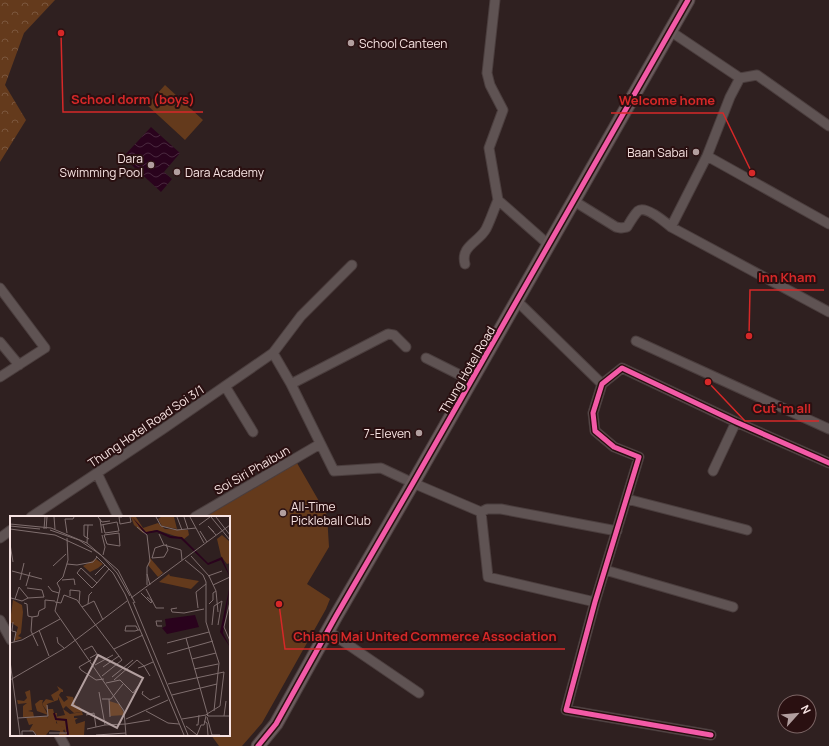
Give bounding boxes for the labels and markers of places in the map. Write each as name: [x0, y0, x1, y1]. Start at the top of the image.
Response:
place label: School Canteen: [359, 35, 448, 52]
marker: School Canteen: [346, 38, 356, 48]
callout: School dorm (boys): [63, 87, 203, 112]
callout: Welcome home: [611, 88, 723, 113]
place label: Baan Sabai: [627, 144, 688, 161]
marker: Baan Sabai: [691, 147, 701, 157]
place label: Dara Swimming Pool: [60, 150, 143, 181]
marker: Dara Swimming Pool: [146, 160, 156, 170]
place label: Dara Academy: [185, 164, 265, 181]
marker: Dara Academy: [172, 167, 182, 177]
callout: Inn Kham: [750, 265, 824, 290]
callout: Cut 'm all: [745, 396, 819, 421]
place label: 7-Eleven: [364, 425, 411, 442]
marker: 7-Eleven: [414, 428, 424, 438]
place label: All-Time Pickleball Club: [291, 498, 371, 529]
marker: All-Time Pickleball Club: [278, 508, 288, 518]
callout: Chiang Mai United Commerce Association: [285, 624, 565, 649]

